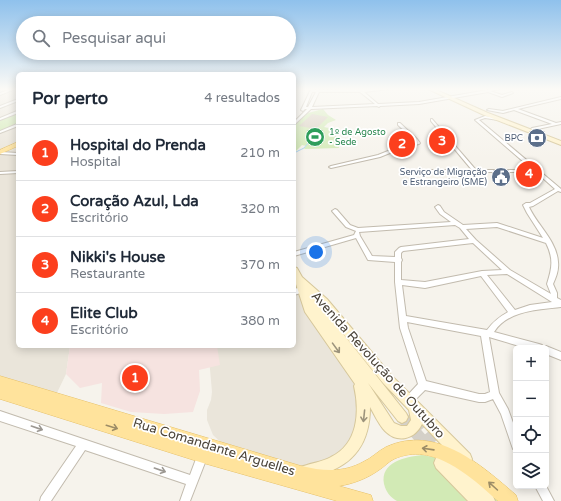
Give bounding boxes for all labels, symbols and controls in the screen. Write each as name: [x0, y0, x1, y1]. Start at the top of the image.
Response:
search box: [16, 16, 296, 60]
icon: search: [30, 27, 52, 49]
text: Pesquisar aqui: [62, 29, 166, 47]
text: Por perto: [32, 88, 108, 109]
text: 4 resultados: [204, 90, 280, 106]
sports icon: 1º de Agosto - Sede: [304, 126, 326, 148]
pin: 3: [429, 126, 455, 156]
place label: 1º de Agosto - Sede: [329, 127, 386, 148]
bank icon: BPC: [526, 127, 548, 149]
pin: 2: [389, 129, 415, 159]
place label: BPC: [504, 133, 523, 144]
text: Hospital do Prenda: [70, 136, 206, 154]
text: 1: [41, 145, 49, 161]
text: 210 m: [240, 145, 280, 161]
text: Hospital: [70, 154, 121, 170]
pin: 4: [516, 159, 542, 189]
public building icon: Serviço de Migração e Estrangeiro (SME): [490, 166, 512, 188]
place label: Serviço de Migração e Estrangeiro (SME): [400, 167, 488, 188]
text: Coração Azul, Lda: [70, 192, 199, 210]
text: 2: [41, 201, 49, 217]
text: 320 m: [240, 201, 280, 217]
text: Escritório: [70, 210, 129, 226]
your location: [306, 242, 326, 262]
text: Nikki's House: [70, 248, 165, 266]
text: 3: [41, 257, 49, 273]
text: 370 m: [240, 257, 280, 273]
text: Restaurante: [70, 266, 145, 282]
street label: Avenida Revolução de Outubro: [308, 288, 448, 442]
text: Elite Club: [70, 304, 138, 322]
text: 4: [41, 313, 49, 329]
text: 380 m: [240, 313, 280, 329]
text: Escritório: [70, 322, 129, 338]
one-way arrow: [332, 342, 340, 353]
map controls: [513, 345, 549, 489]
button: +: [513, 345, 549, 381]
pin: 1: [122, 363, 148, 393]
button: −: [513, 381, 549, 417]
one-way arrow: [360, 409, 367, 422]
street label: Rua Comandante Arguelles: [131, 415, 297, 479]
button: locate: [513, 417, 549, 453]
one-way arrow: [106, 424, 119, 431]
one-way arrow: [30, 425, 43, 432]
one-way arrow: [422, 445, 435, 453]
button: layers: [513, 453, 549, 489]
one-way arrow: [153, 467, 166, 474]
one-way arrow: [487, 481, 498, 490]

